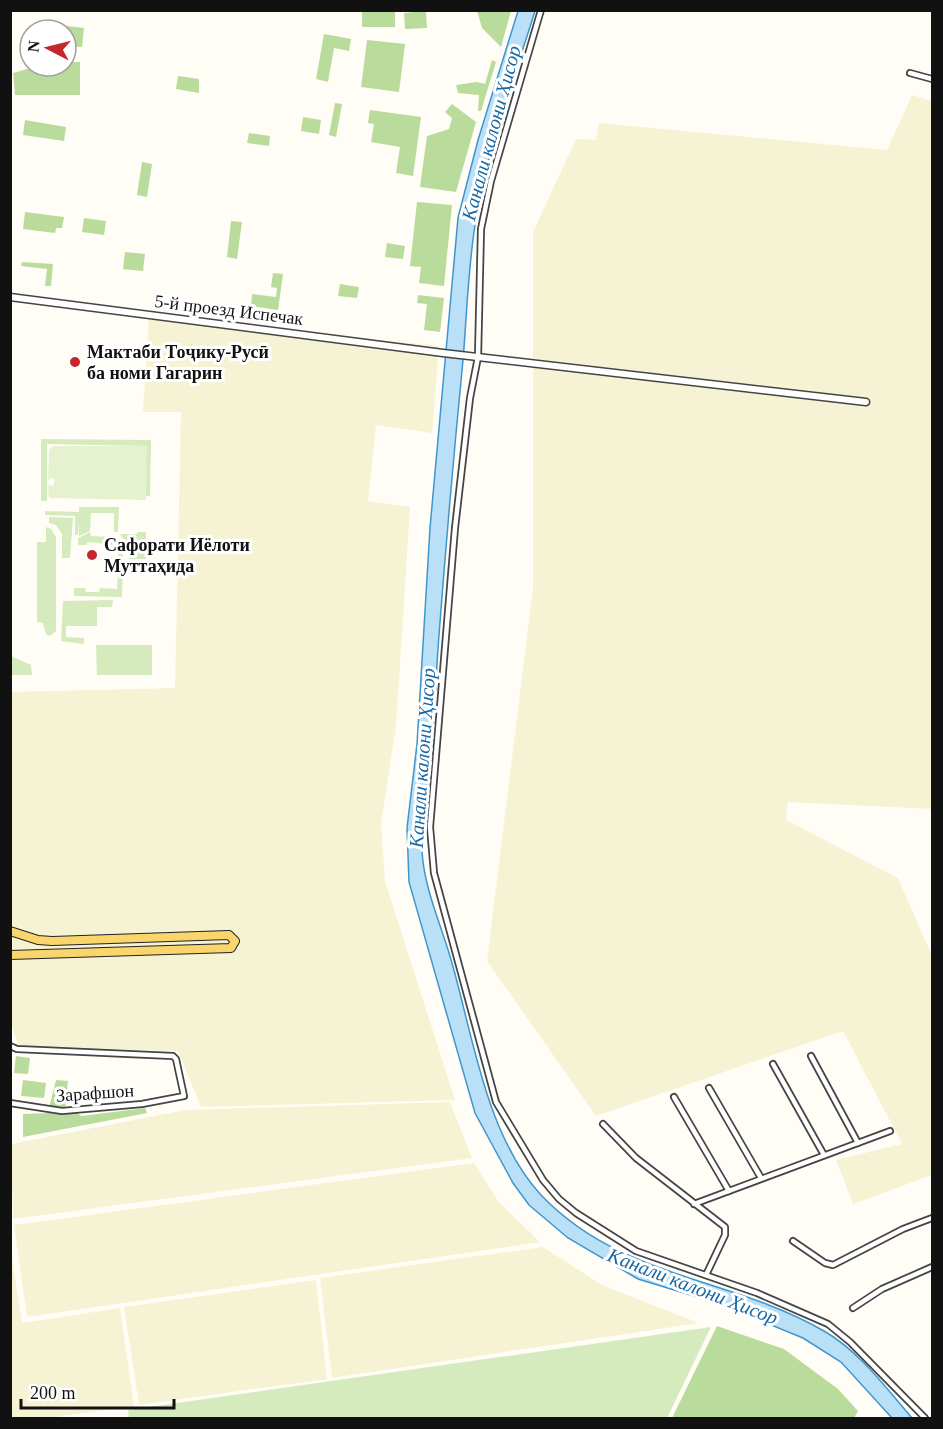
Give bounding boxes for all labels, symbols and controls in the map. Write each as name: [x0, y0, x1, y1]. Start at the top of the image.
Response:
north arrow: [18, 18, 78, 78]
text: N: [24, 39, 43, 53]
water label: Канали калони Ҳисор: [457, 43, 526, 224]
street label: 5-й проезд Испечак: [154, 291, 305, 329]
place label: Мактаби Тоҷику-Русӣ ба номи Гагарин: [87, 342, 269, 383]
marker: Мактаби Тоҷику-Русӣ ба номи Гагарин: [68, 355, 82, 369]
place label: Сафорати Иёлоти Муттаҳида: [104, 535, 250, 576]
marker: Сафорати Иёлоти Муттаҳида: [85, 548, 99, 562]
water label: Канали калони Ҳисор: [405, 667, 440, 850]
street label: Зарафшон: [55, 1080, 135, 1106]
water label: Канали калони Ҳисор: [604, 1243, 781, 1330]
scale bar: [21, 1372, 174, 1410]
text: 200 m: [30, 1383, 76, 1403]

